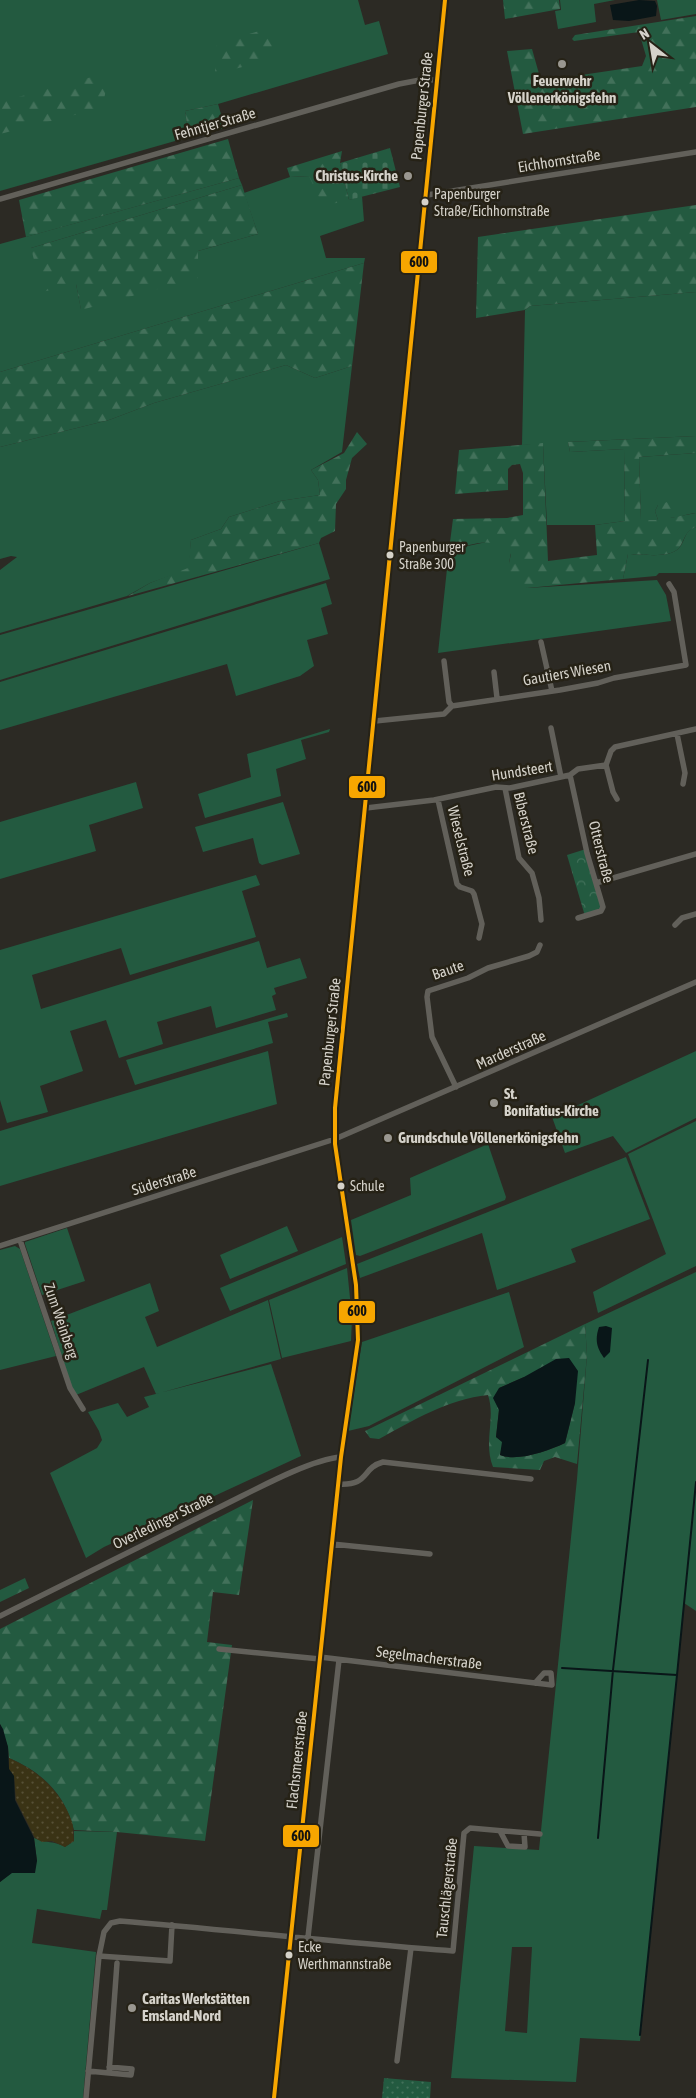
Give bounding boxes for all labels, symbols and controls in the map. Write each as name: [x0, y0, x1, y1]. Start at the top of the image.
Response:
north arrow: [626, 20, 676, 70]
text: N: [637, 25, 652, 43]
street label: Papenburger Straße: [407, 51, 436, 161]
marker: Feuerwehr Völlenerkönigsfehn: [556, 58, 568, 70]
place label: Feuerwehr Völlenerkönigsfehn: [507, 72, 616, 106]
street label: Fehntjer Straße: [172, 104, 258, 143]
street label: Eichhornstraße: [516, 146, 602, 175]
place label: Christus-Kirche: [315, 167, 398, 184]
marker: Christus-Kirche: [402, 170, 414, 182]
place label: Papenburger Straße/Eichhornstraße: [434, 186, 550, 219]
marker: Papenburger Straße/Eichhornstraße: [420, 197, 430, 207]
line badge: 600: [400, 250, 438, 274]
text: 600: [409, 254, 429, 270]
place label: Papenburger Straße 300: [399, 539, 466, 572]
marker: Papenburger Straße 300: [385, 550, 395, 560]
street label: Gautiers Wiesen: [522, 656, 612, 689]
street label: Hundsteert: [490, 757, 554, 784]
line badge: 600: [348, 775, 386, 799]
text: 600: [357, 779, 377, 795]
street label: Biberstraße: [511, 790, 542, 856]
street label: Wieselstraße: [445, 804, 478, 878]
street label: Otterstraße: [586, 819, 617, 885]
street label: Baute: [430, 956, 466, 983]
street label: Papenburger Straße: [315, 977, 344, 1087]
street label: Marderstraße: [473, 1027, 548, 1072]
place label: St. Bonifatius-Kirche: [504, 1085, 599, 1119]
marker: St. Bonifatius-Kirche: [488, 1097, 500, 1109]
place label: Grundschule Völlenerkönigsfehn: [398, 1129, 578, 1146]
marker: Grundschule Völlenerkönigsfehn: [382, 1132, 394, 1144]
street label: Süderstraße: [130, 1163, 198, 1198]
place label: Schule: [350, 1178, 385, 1194]
marker: Schule: [336, 1181, 346, 1191]
street label: Zum Weinberg: [41, 1281, 83, 1362]
line badge: 600: [338, 1300, 376, 1324]
text: 600: [347, 1303, 367, 1319]
street label: Overledinger Straße: [110, 1489, 216, 1552]
street label: Segelmacherstraße: [375, 1643, 483, 1672]
street label: Flachsmeerstraße: [283, 1710, 310, 1810]
line badge: 600: [282, 1824, 320, 1848]
text: 600: [291, 1828, 311, 1844]
street label: Tauschlägerstraße: [433, 1837, 460, 1939]
place label: Ecke Werthmannstraße: [298, 1939, 391, 1972]
marker: Ecke Werthmannstraße: [284, 1950, 294, 1960]
place label: Caritas Werkstätten Emsland-Nord: [142, 1990, 250, 2024]
marker: Caritas Werkstätten Emsland-Nord: [126, 2002, 138, 2014]

